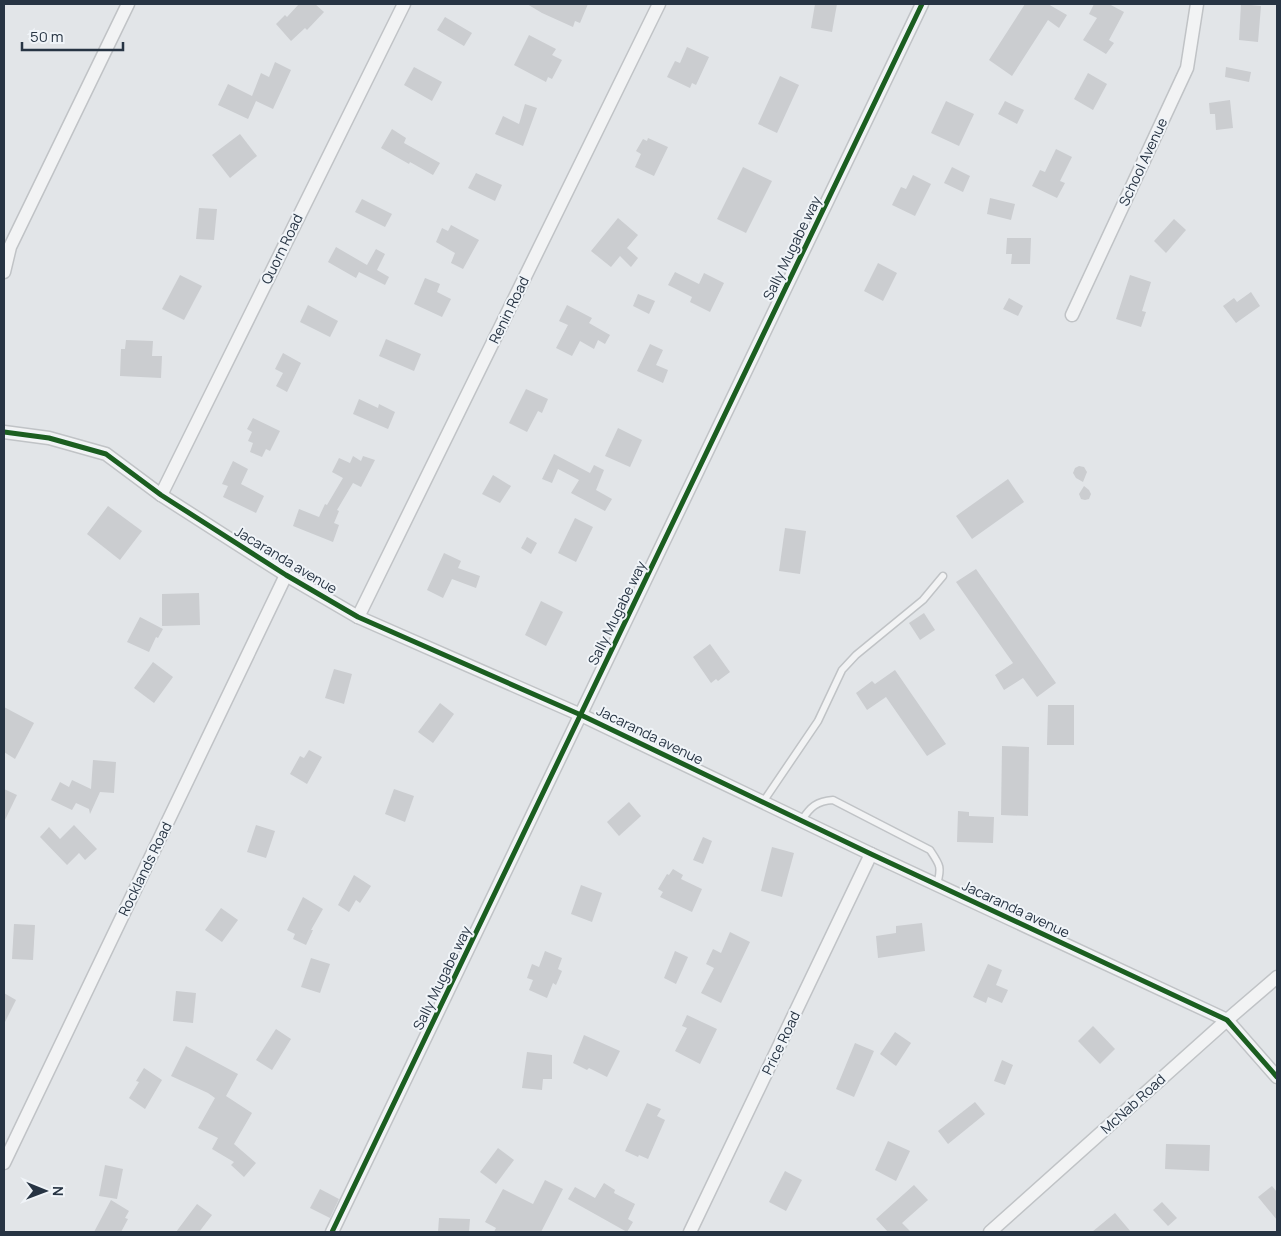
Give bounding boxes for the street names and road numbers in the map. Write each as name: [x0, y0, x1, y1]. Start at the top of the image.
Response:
street label: School Avenue: [1114, 115, 1171, 209]
street label: Sally Mugabe way: [758, 192, 825, 303]
street label: Quorn Road: [256, 210, 307, 287]
street label: Renin Road: [484, 273, 533, 347]
street label: Jacaranda avenue: [231, 521, 341, 598]
street label: Sally Mugabe way: [583, 557, 650, 668]
street label: Jacaranda avenue: [594, 700, 707, 769]
street label: Rocklands Road: [113, 818, 176, 919]
street label: Jacaranda avenue: [959, 875, 1073, 942]
street label: Sally Mugabe way: [408, 922, 475, 1033]
street label: Price Road: [757, 1008, 804, 1078]
street label: McNab Road: [1096, 1069, 1169, 1138]

